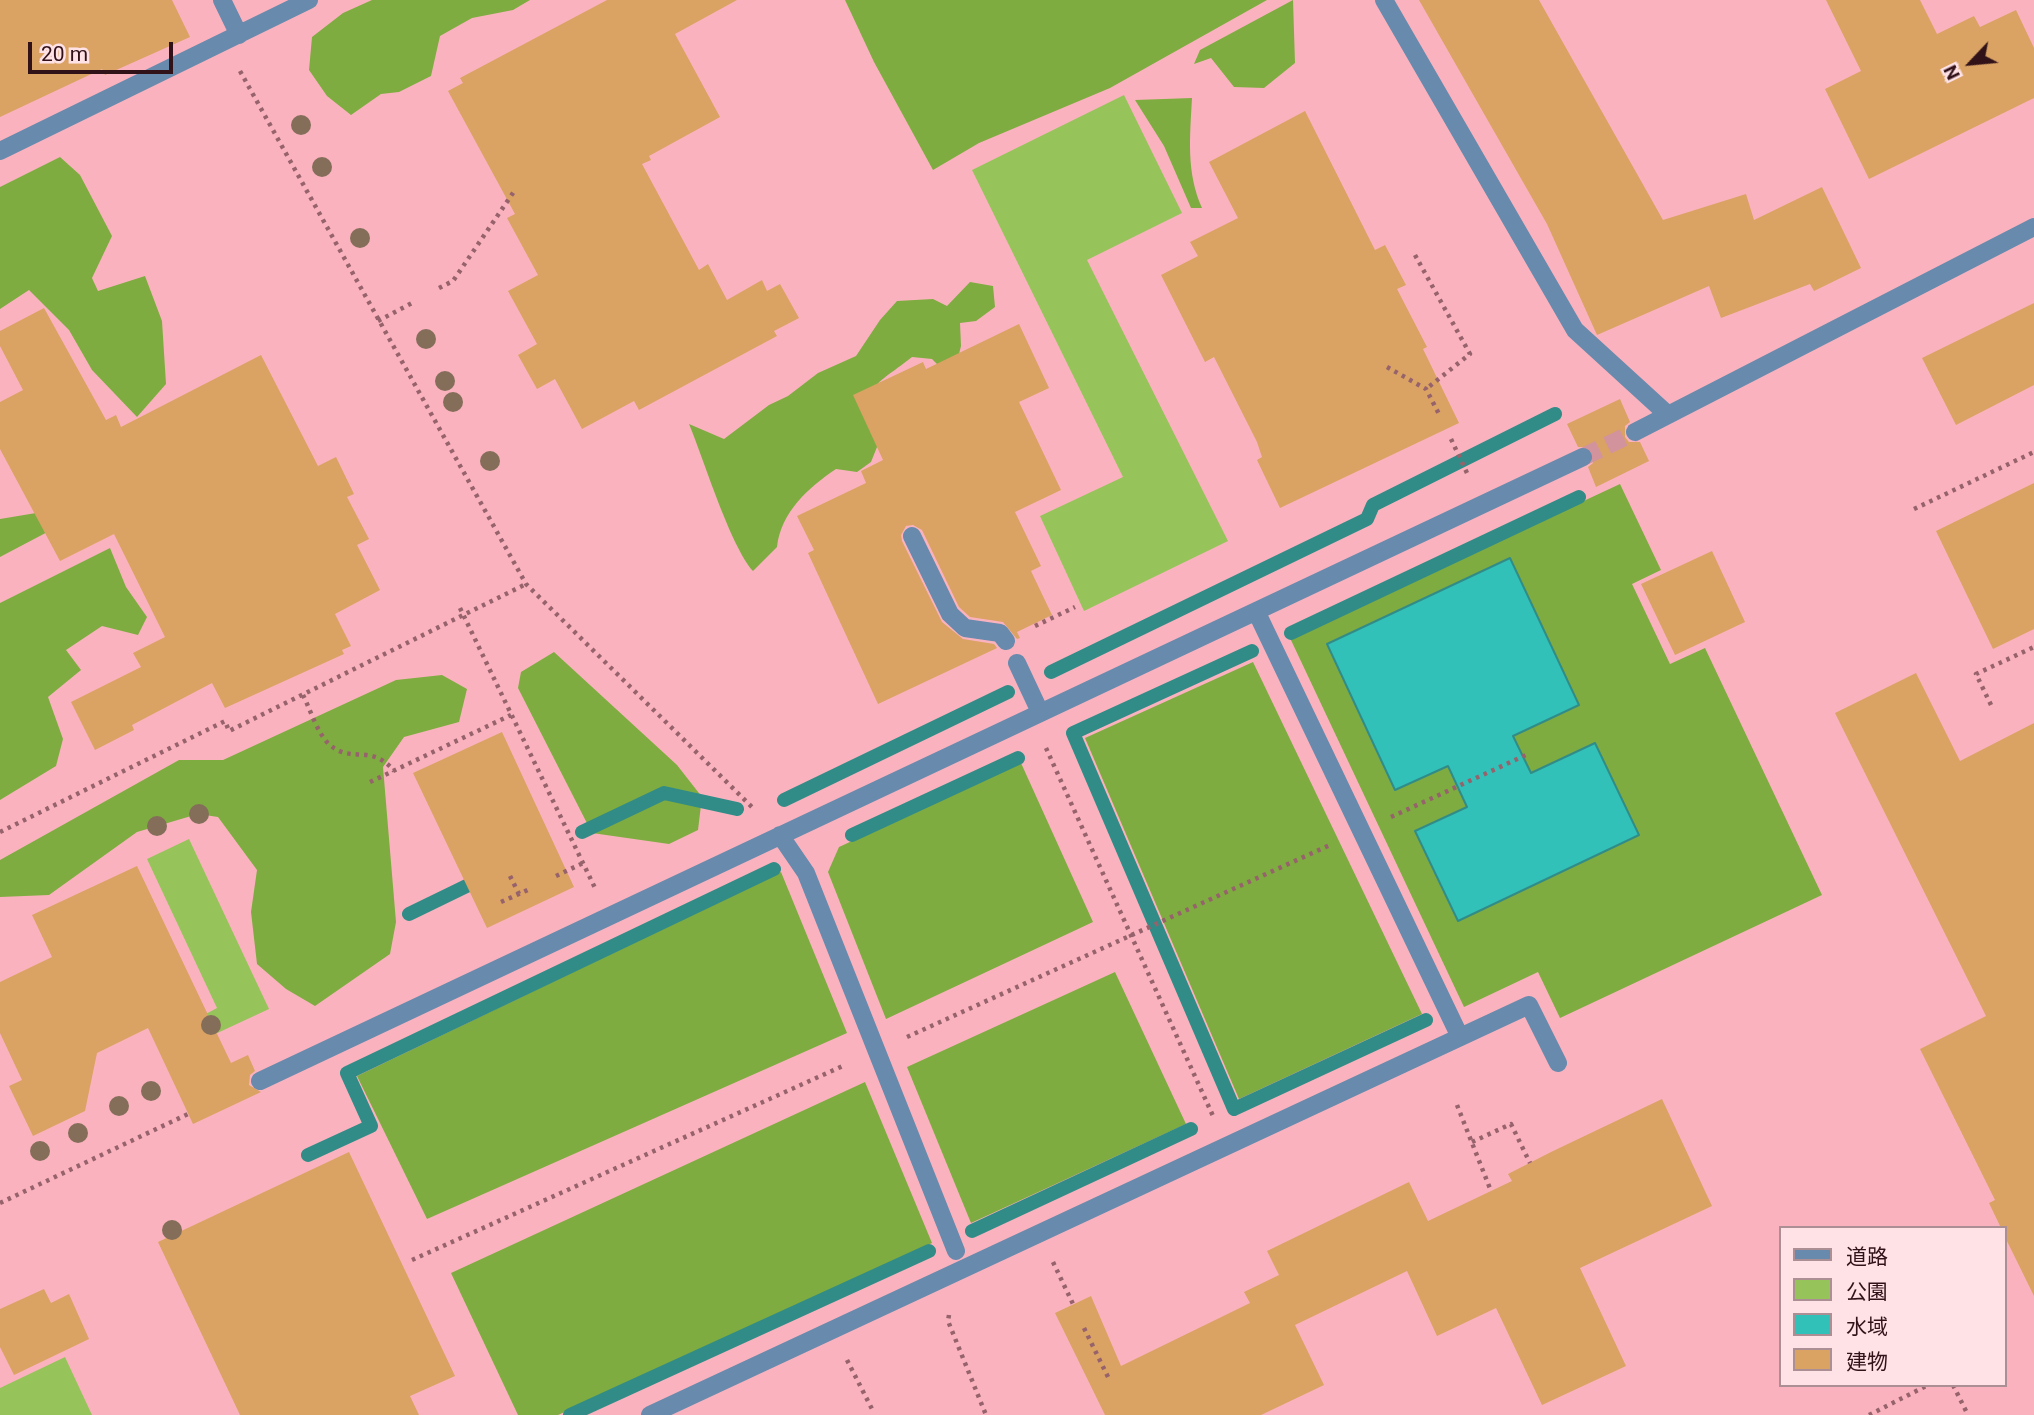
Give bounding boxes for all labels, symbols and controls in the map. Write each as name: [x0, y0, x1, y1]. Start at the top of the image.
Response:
scale bar: [32, 28, 177, 72]
north arrow: [1936, 28, 2006, 98]
text: 20 m: [41, 42, 88, 66]
text: N: [1938, 61, 1965, 83]
legend: [1778, 1226, 2006, 1387]
text: 道路: [1846, 1245, 1888, 1269]
text: 公園: [1846, 1280, 1888, 1304]
text: 水域: [1846, 1315, 1888, 1339]
text: 建物: [1846, 1350, 1888, 1374]

